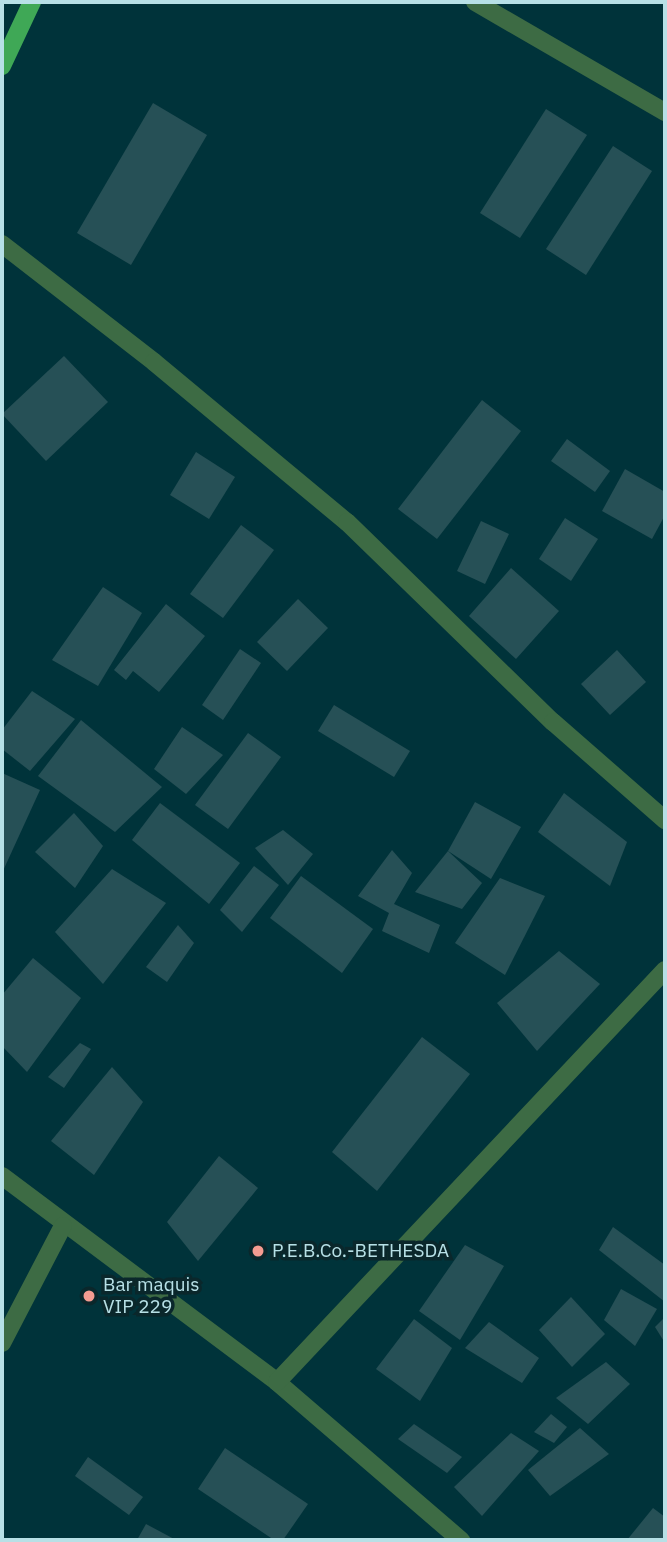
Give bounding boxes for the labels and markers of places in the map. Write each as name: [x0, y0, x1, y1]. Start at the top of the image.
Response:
place label: P.E.B.Co.-BETHESDA: [272, 1240, 449, 1262]
marker: P.E.B.Co.-BETHESDA: [250, 1243, 266, 1259]
place label: Bar maquis VIP 229: [103, 1274, 200, 1318]
marker: Bar maquis VIP 229: [81, 1288, 97, 1304]

